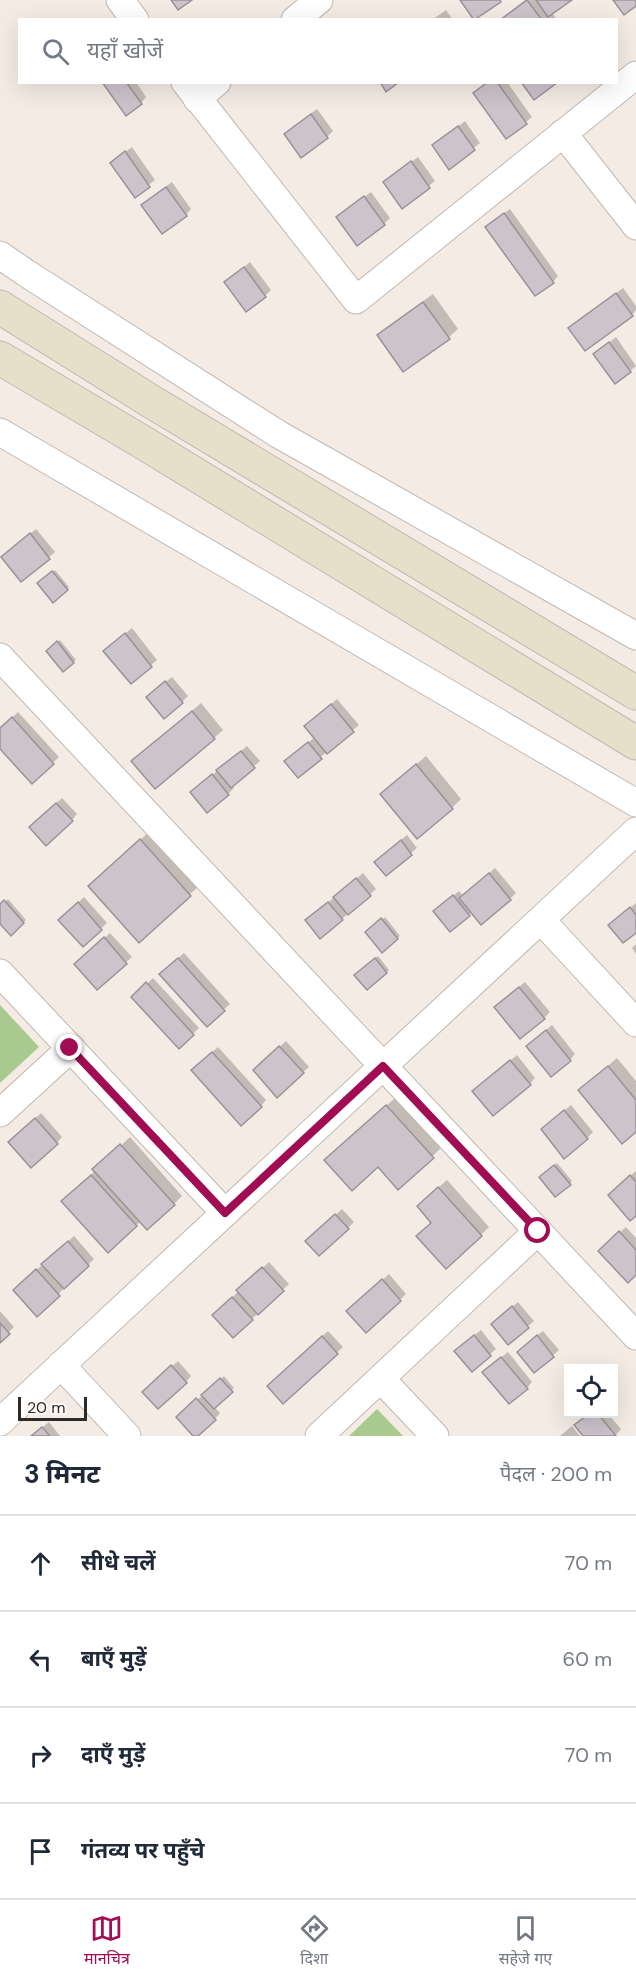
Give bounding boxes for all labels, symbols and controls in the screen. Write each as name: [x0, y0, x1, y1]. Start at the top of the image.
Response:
search box: [18, 18, 618, 84]
icon: search: [39, 35, 72, 68]
text: यहाँ खोजें: [87, 36, 163, 65]
route end: [56, 1034, 82, 1060]
route start: [524, 1217, 550, 1243]
map controls: [564, 1364, 618, 1418]
button: locate: [564, 1364, 618, 1418]
scale bar: [18, 1394, 87, 1422]
text: 20 m: [27, 1397, 66, 1418]
text: 3 मिनट: [24, 1457, 100, 1491]
text: पैदल · 200 m: [500, 1461, 612, 1487]
icon: ahead: [24, 1547, 57, 1580]
text: सीधे चलें: [81, 1548, 156, 1577]
text: 70 m: [565, 1550, 612, 1576]
icon: left: [24, 1643, 57, 1676]
text: बाएँ मुड़ें: [81, 1644, 147, 1673]
text: 60 m: [563, 1646, 612, 1672]
icon: right: [24, 1739, 57, 1772]
text: दाएँ मुड़ें: [81, 1740, 145, 1769]
text: 70 m: [565, 1742, 612, 1768]
icon: arrive: [24, 1835, 57, 1868]
text: गंतव्य पर पहुँचे: [81, 1836, 204, 1865]
tab: मानचित्र: [84, 1912, 130, 1971]
tab: दिशा: [298, 1912, 331, 1971]
tab: सहेजे गए: [499, 1912, 552, 1971]

